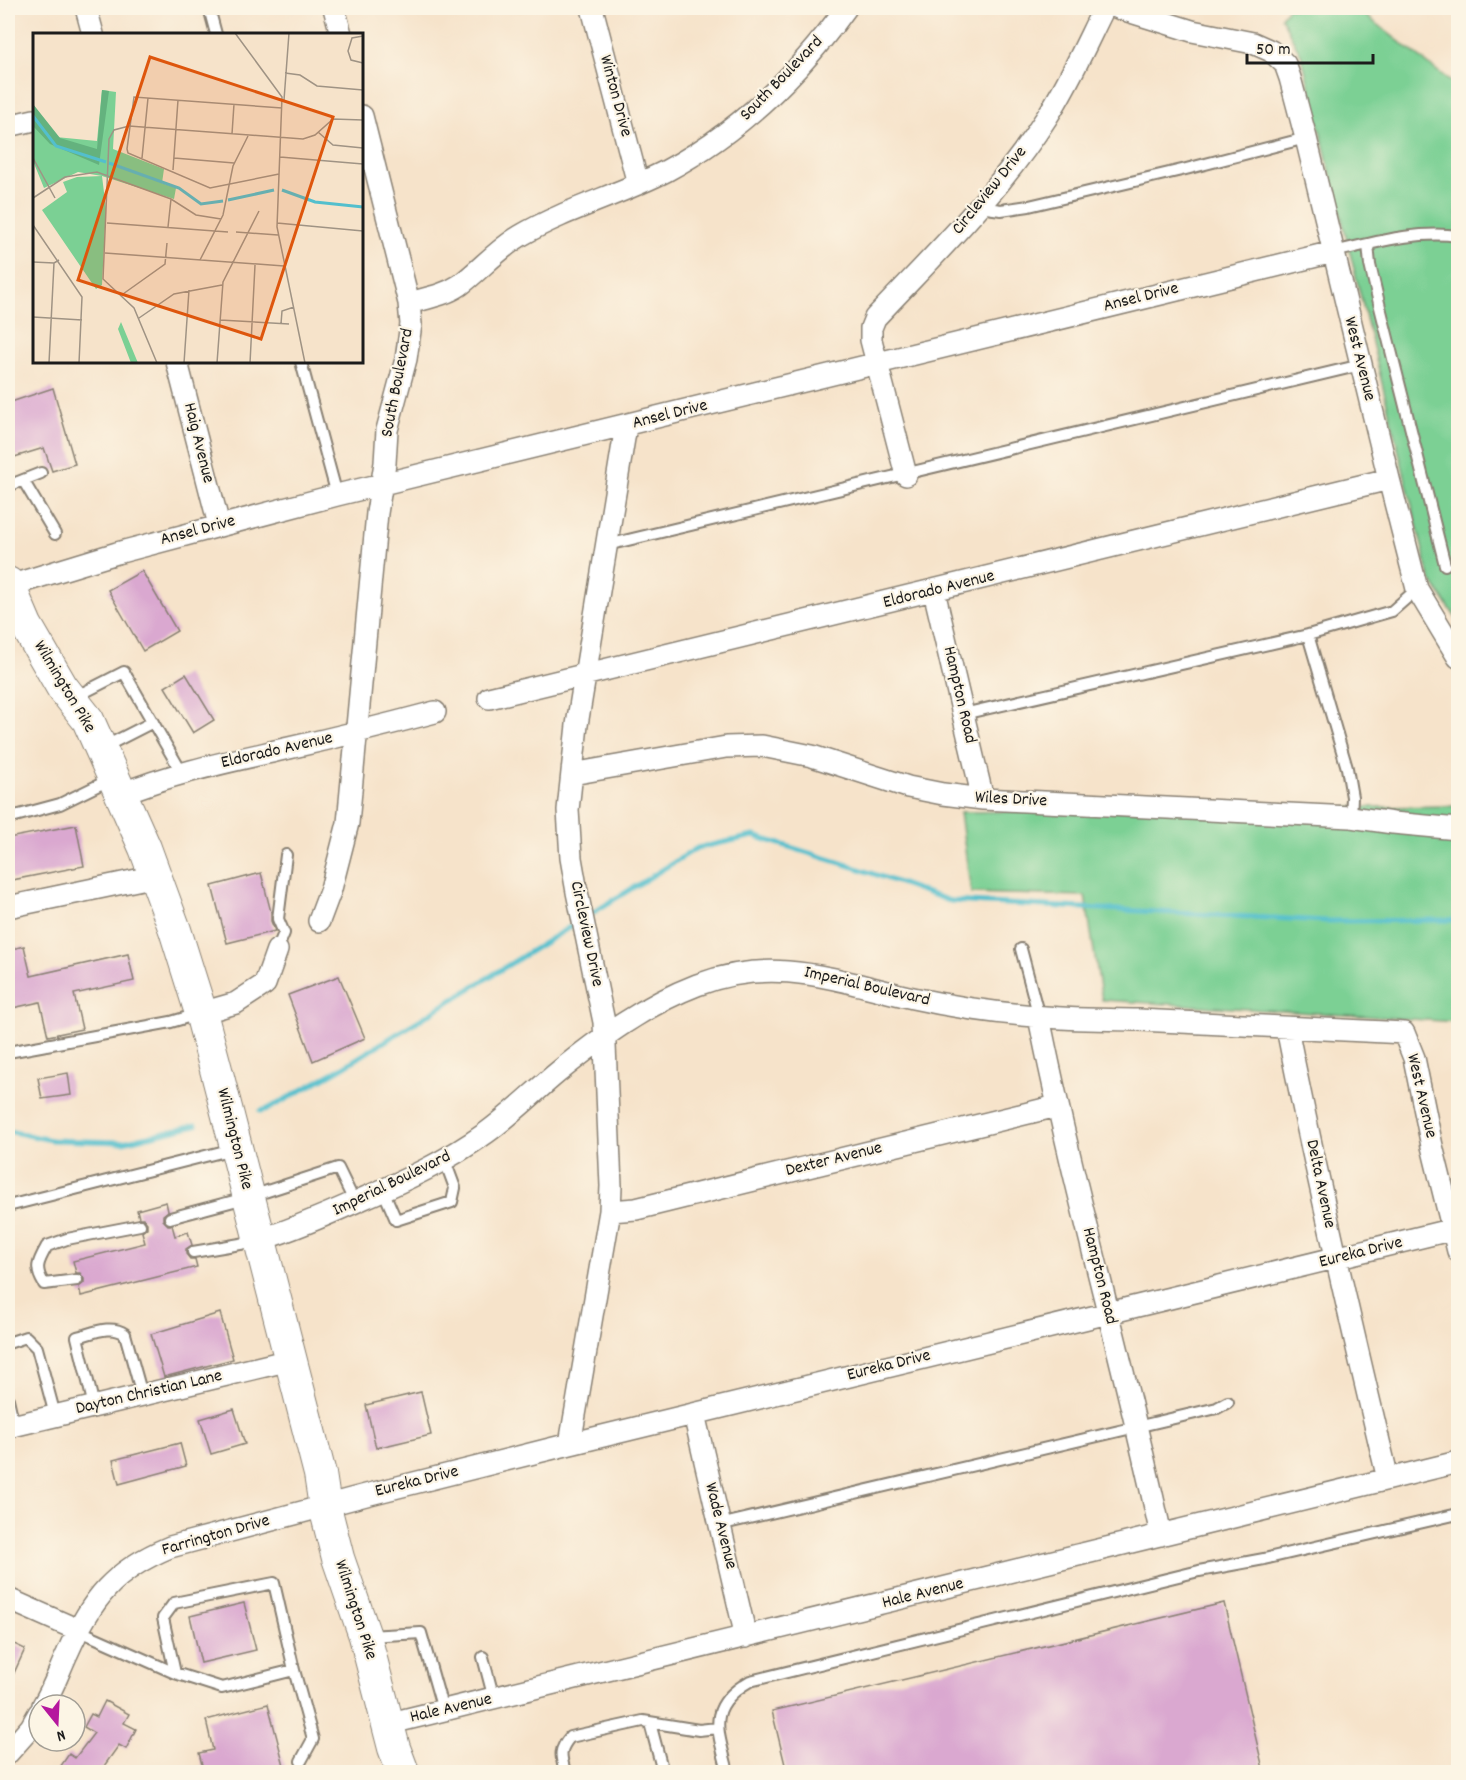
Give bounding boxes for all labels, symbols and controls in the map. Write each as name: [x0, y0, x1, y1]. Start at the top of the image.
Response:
scale bar: [1247, 27, 1373, 65]
street label: South Boulevard: [735, 31, 829, 127]
inset map: [33, 33, 363, 363]
text: 50 m: [1256, 38, 1291, 63]
street label: Winton Drive: [592, 52, 638, 140]
street label: Circleview Drive: [946, 141, 1034, 241]
street label: Ansel Drive: [1101, 277, 1181, 319]
street label: West Avenue: [1336, 314, 1382, 404]
street label: South Boulevard: [375, 326, 421, 440]
street label: Ansel Drive: [630, 394, 710, 436]
street label: Haig Avenue: [176, 400, 220, 486]
street label: Ansel Drive: [158, 509, 238, 553]
street label: Eldorado Avenue: [881, 564, 997, 616]
street label: Wilmington Pike: [27, 636, 101, 738]
street label: Hampton Road: [936, 644, 982, 746]
street label: Eldorado Avenue: [219, 726, 335, 776]
street label: Wiles Drive: [974, 786, 1048, 814]
street label: Circleview Drive: [563, 879, 609, 989]
street label: Imperial Boulevard: [802, 960, 932, 1014]
street label: West Avenue: [1399, 1051, 1443, 1141]
street label: Wilmington Pike: [209, 1086, 259, 1192]
street label: Dexter Avenue: [783, 1136, 885, 1184]
street label: Delta Avenue: [1298, 1137, 1342, 1231]
street label: Imperial Boulevard: [329, 1145, 455, 1223]
street label: Hampton Road: [1075, 1225, 1123, 1327]
street label: Eureka Drive: [1317, 1231, 1405, 1275]
street label: Eureka Drive: [845, 1344, 933, 1388]
street label: Dayton Christian Lane: [73, 1364, 225, 1422]
street label: Eureka Drive: [373, 1460, 461, 1504]
street label: Wade Avenue: [697, 1480, 743, 1572]
street label: Farrington Drive: [159, 1509, 273, 1563]
street label: Wilmington Pike: [327, 1557, 383, 1663]
street label: Hale Avenue: [880, 1572, 966, 1616]
street label: Hale Avenue: [408, 1687, 494, 1731]
north arrow: [27, 1693, 87, 1753]
text: N: [53, 1723, 68, 1747]

